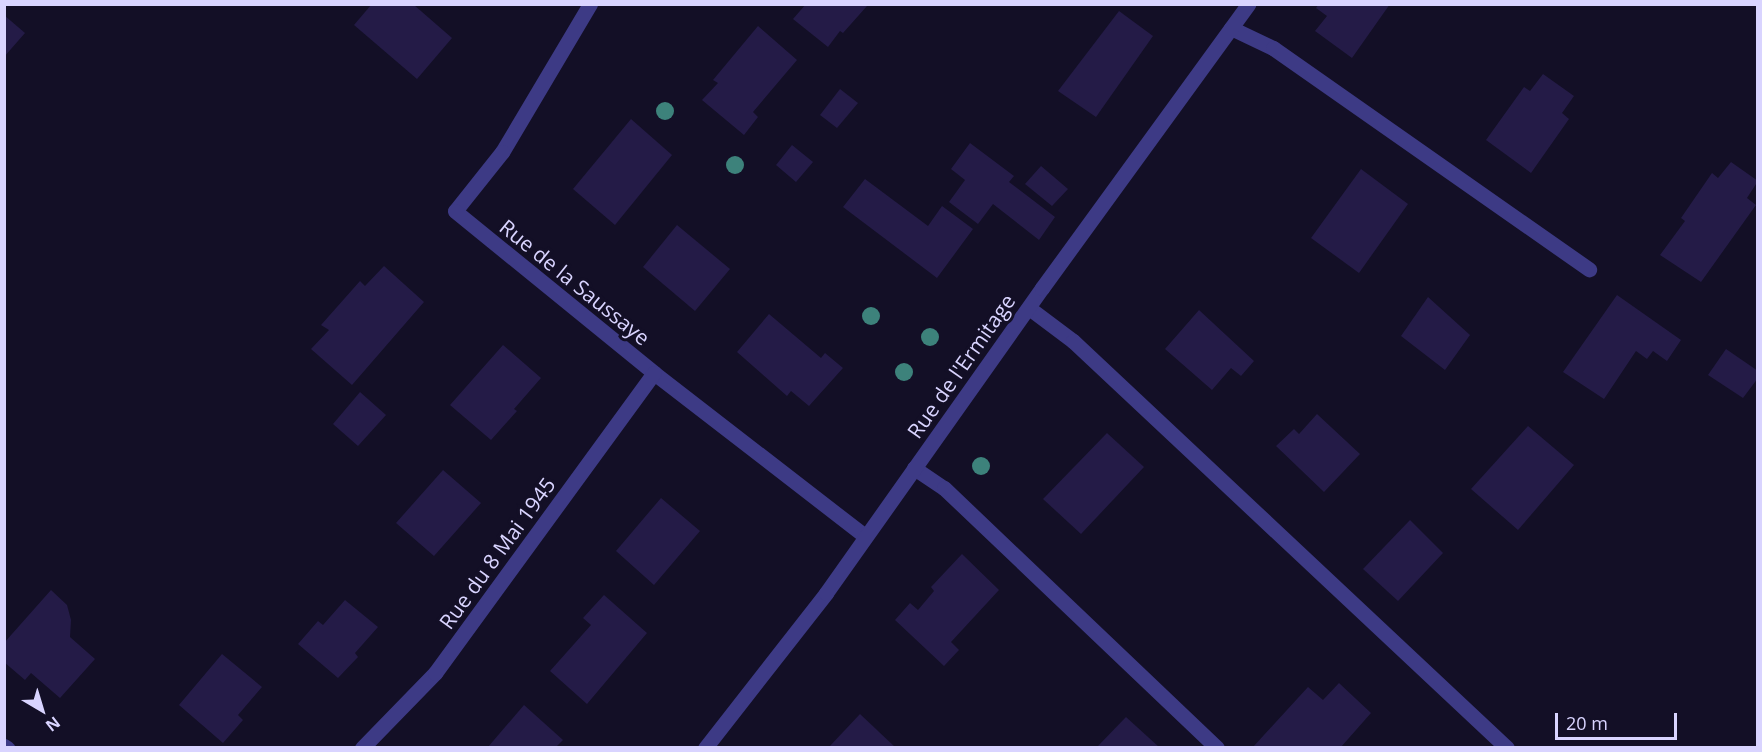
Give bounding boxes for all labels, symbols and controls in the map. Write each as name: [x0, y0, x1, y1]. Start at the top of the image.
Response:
street label: Rue de la Saussaye: [495, 214, 655, 350]
street label: Rue de l'Ermitage: [902, 289, 1020, 443]
street label: Rue du 8 Mai 1945: [434, 472, 560, 634]
north arrow: [12, 680, 72, 740]
scale bar: [1558, 701, 1680, 739]
text: 20 m: [1566, 711, 1608, 735]
text: N: [41, 712, 65, 737]

